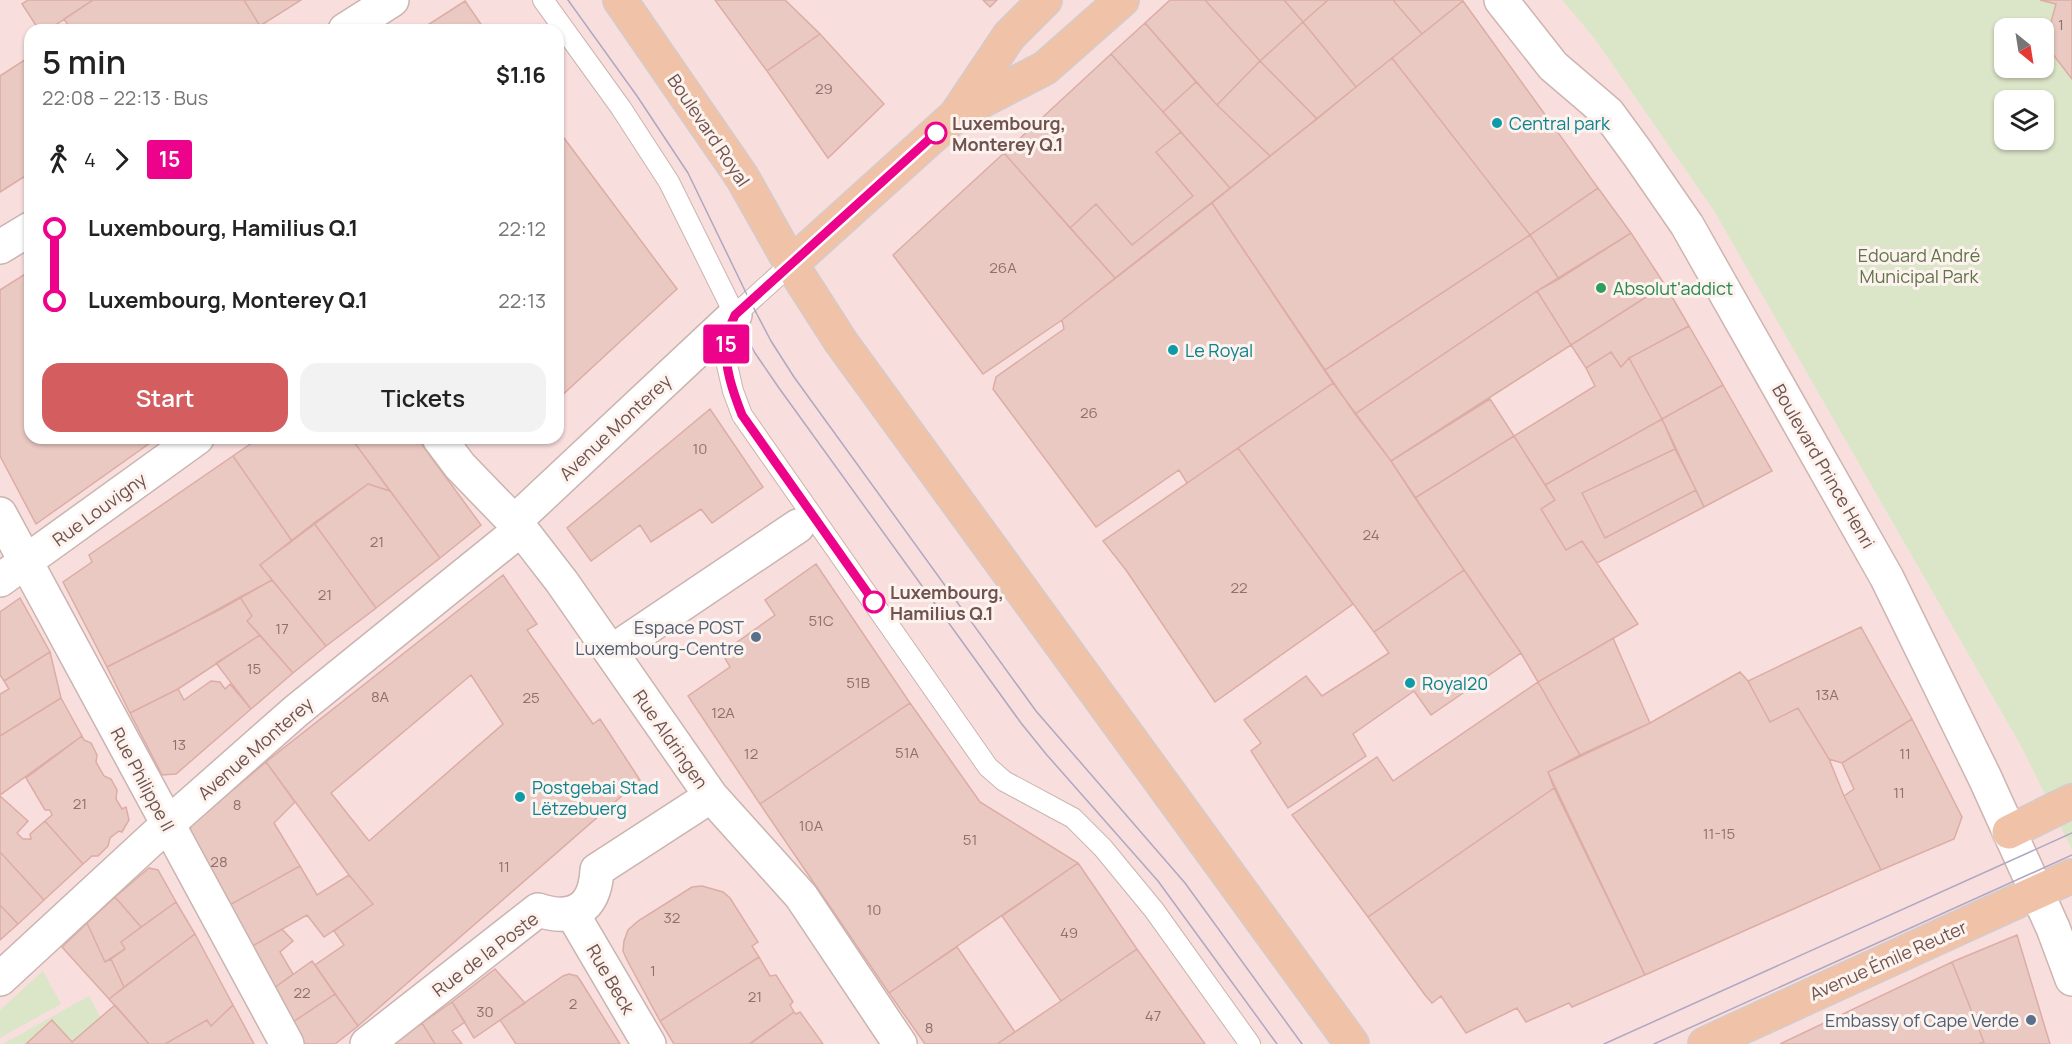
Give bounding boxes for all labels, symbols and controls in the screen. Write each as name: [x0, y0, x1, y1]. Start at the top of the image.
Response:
house number: 1: [2058, 14, 2064, 35]
north arrow: [1994, 18, 2054, 78]
map controls: [1994, 18, 2054, 150]
text: 5 min: [42, 39, 126, 84]
text: $1.16: [496, 60, 546, 90]
street label: Boulevard Royal: [662, 69, 756, 191]
house number: 29: [815, 78, 833, 99]
text: 22:08 – 22:13 · Bus: [42, 84, 208, 111]
button: layers: [1994, 90, 2054, 150]
place label: Luxembourg, Monterey Q.1: [952, 111, 1066, 156]
place label: Central park: [1509, 111, 1611, 135]
marker: Central park: [1490, 116, 1504, 130]
marker: Luxembourg, Monterey Q.1: [925, 122, 947, 144]
icon: walk: [42, 143, 75, 176]
icon: forward: [105, 143, 138, 176]
text: 15: [159, 145, 180, 173]
text: 4: [84, 146, 96, 173]
text: Luxembourg, Hamilius Q.1: [88, 213, 358, 243]
text: 22:12: [498, 215, 546, 242]
park label: Edouard André Municipal Park: [1858, 243, 1980, 288]
house number: 26A: [989, 257, 1017, 278]
place label: Absolut'addict: [1613, 276, 1733, 300]
marker: Absolut'addict: [1594, 281, 1608, 295]
text: Luxembourg, Monterey Q.1: [88, 285, 368, 315]
text: 22:13: [498, 287, 546, 314]
line badge: 15: [699, 324, 753, 364]
text: 15: [715, 330, 737, 358]
place label: Le Royal: [1185, 338, 1253, 362]
marker: Le Royal: [1166, 343, 1180, 357]
button: Start: [42, 363, 288, 432]
button: Tickets: [300, 363, 546, 432]
street label: Avenue Monterey: [554, 368, 677, 485]
street label: Boulevard Prince Henri: [1767, 380, 1881, 552]
house number: 26: [1080, 402, 1098, 423]
house number: 10: [693, 438, 708, 459]
street label: Rue Louvigny: [47, 467, 151, 551]
house number: 24: [1362, 524, 1380, 545]
house number: 21: [370, 531, 384, 552]
house number: 22: [1230, 577, 1248, 598]
place label: Luxembourg, Hamilius Q.1: [890, 580, 1004, 625]
house number: 21: [318, 584, 332, 605]
marker: Luxembourg, Hamilius Q.1: [863, 591, 885, 613]
house number: 51C: [808, 610, 834, 631]
place label: Espace POST Luxembourg-Centre: [575, 615, 744, 660]
house number: 17: [275, 618, 289, 639]
marker: Espace POST Luxembourg-Centre: [749, 630, 763, 644]
house number: 15: [247, 658, 261, 679]
place label: Royal20: [1422, 671, 1488, 695]
house number: 51B: [846, 672, 870, 693]
marker: Royal20: [1403, 676, 1417, 690]
house number: 13A: [1815, 684, 1839, 705]
street label: Rue Aldringen: [628, 685, 714, 793]
house number: 8A: [371, 686, 390, 707]
house number: 25: [522, 687, 540, 708]
street label: Avenue Monterey: [192, 691, 318, 805]
house number: 12A: [711, 702, 735, 723]
street label: Rue Philippe II: [106, 723, 180, 835]
house number: 13: [172, 734, 186, 755]
house number: 51A: [895, 742, 920, 763]
house number: 12: [744, 743, 758, 764]
house number: 11: [1899, 743, 1911, 764]
place label: Postgebai Stad Lëtzebuerg: [532, 775, 659, 820]
house number: 11: [1893, 782, 1905, 803]
marker: Postgebai Stad Lëtzebuerg: [513, 790, 527, 804]
house number: 21: [73, 793, 87, 814]
house number: 8: [233, 794, 241, 815]
house number: 10A: [799, 815, 824, 836]
house number: 11-15: [1703, 823, 1735, 844]
house number: 51: [963, 829, 977, 850]
house number: 28: [210, 851, 228, 872]
house number: 11: [498, 856, 510, 877]
house number: 10: [867, 899, 882, 920]
street label: Rue de la Poste: [427, 906, 543, 1002]
house number: 32: [664, 907, 680, 928]
street label: Avenue Émile Reuter: [1806, 914, 1971, 1005]
house number: 49: [1060, 922, 1078, 943]
street label: Rue Beck: [581, 940, 641, 1019]
house number: 1: [650, 960, 656, 981]
house number: 22: [293, 982, 311, 1003]
house number: 21: [748, 986, 762, 1007]
house number: 2: [569, 993, 577, 1014]
house number: 30: [476, 1001, 494, 1022]
house number: 47: [1145, 1005, 1161, 1026]
place label: Embassy of Cape Verde: [1825, 1008, 2019, 1032]
marker: Embassy of Cape Verde: [2024, 1013, 2038, 1027]
house number: 8: [925, 1017, 933, 1038]

